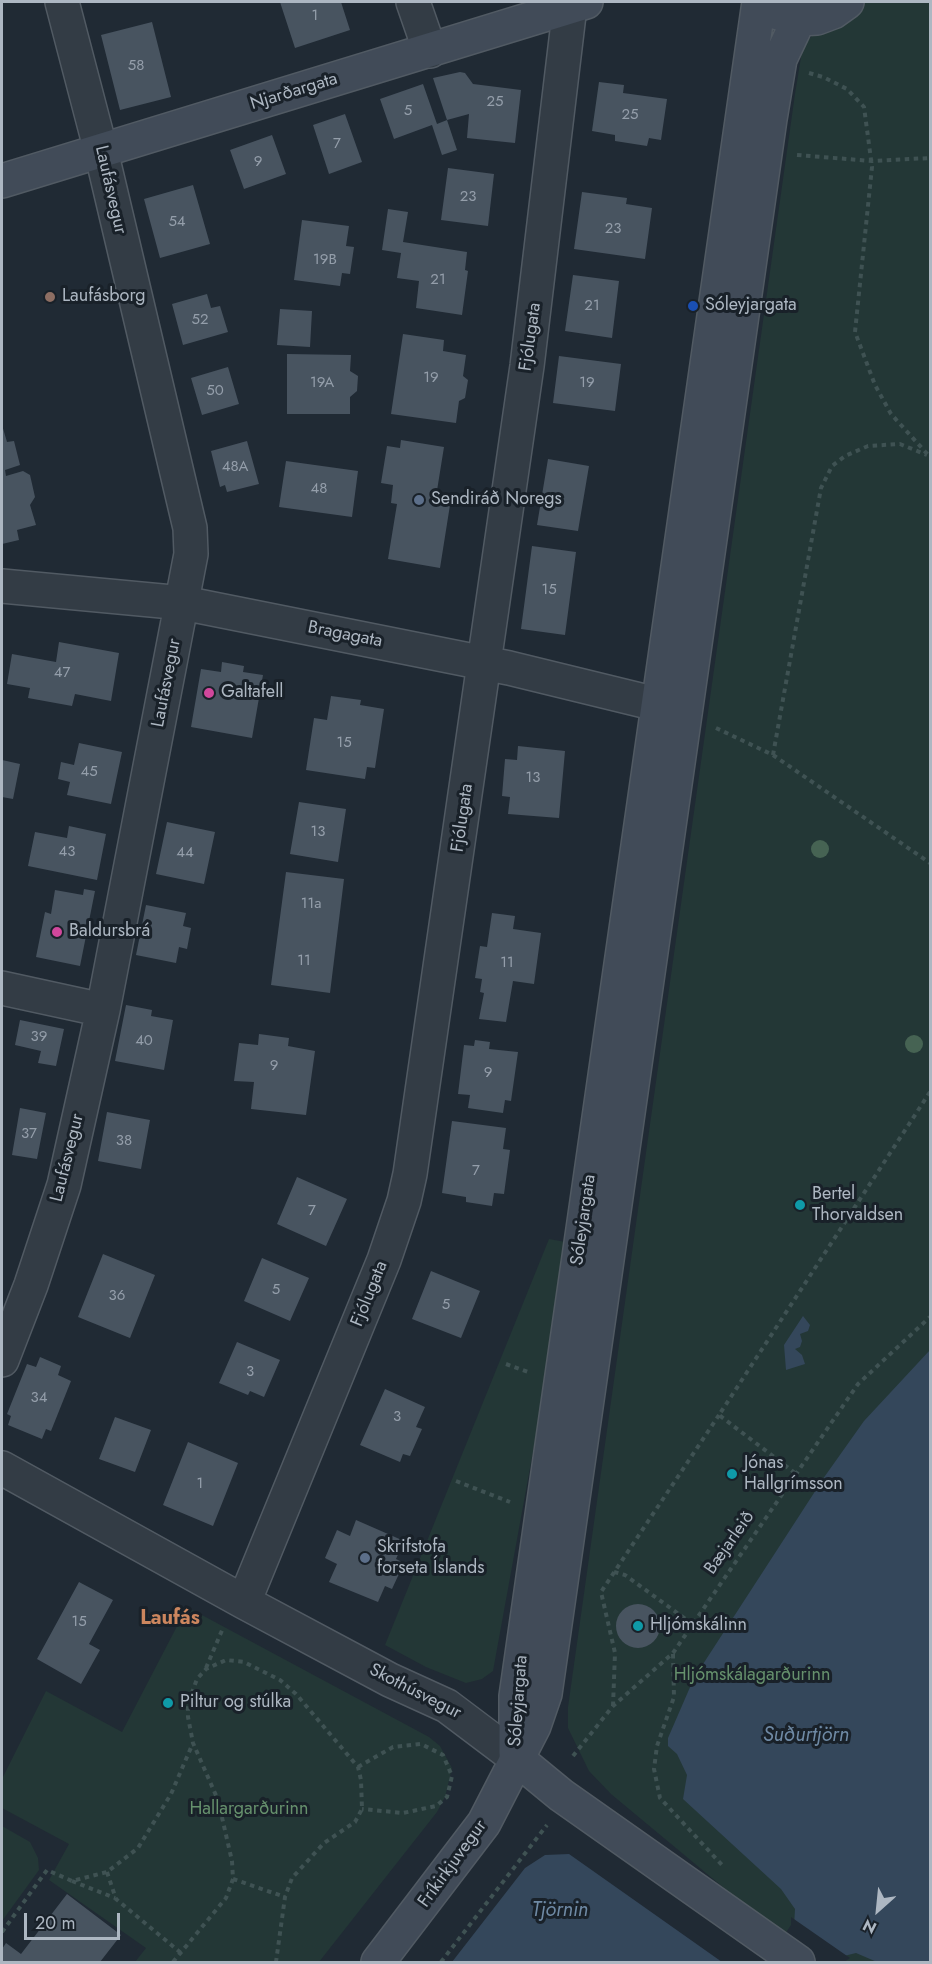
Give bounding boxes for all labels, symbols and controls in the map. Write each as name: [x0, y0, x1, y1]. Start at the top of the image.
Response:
house number: 1: [312, 7, 318, 25]
house number: 58: [128, 57, 144, 75]
street label: Njarðargata: [248, 68, 340, 116]
house number: 25: [487, 93, 503, 111]
house number: 5: [404, 102, 412, 120]
house number: 25: [622, 106, 638, 124]
house number: 7: [333, 135, 341, 153]
street label: Laufásvegur: [89, 144, 131, 236]
house number: 9: [254, 153, 262, 171]
house number: 23: [460, 188, 476, 206]
house number: 54: [168, 213, 186, 231]
house number: 23: [605, 220, 621, 238]
house number: 19B: [313, 251, 337, 269]
house number: 21: [430, 271, 446, 289]
place label: Laufásborg: [62, 286, 146, 308]
marker: Laufásborg: [43, 290, 57, 304]
place label: Sóleyjargata: [705, 295, 797, 317]
house number: 21: [584, 297, 600, 315]
marker: Sóleyjargata: [686, 299, 700, 313]
street label: Fjólugata: [516, 301, 546, 373]
house number: 52: [192, 311, 208, 329]
house number: 19: [423, 369, 439, 387]
house number: 19A: [310, 374, 334, 392]
house number: 19: [579, 374, 595, 392]
house number: 50: [206, 382, 224, 400]
house number: 48A: [222, 458, 248, 476]
house number: 48: [311, 480, 327, 498]
place label: Sendiráð Noregs: [431, 489, 562, 511]
marker: Sendiráð Noregs: [412, 493, 426, 507]
house number: 15: [541, 581, 557, 599]
street label: Bragagata: [306, 617, 384, 653]
street label: Laufásvegur: [148, 637, 186, 729]
house number: 47: [54, 664, 70, 682]
place label: Galtafell: [221, 682, 283, 704]
marker: Galtafell: [202, 686, 216, 700]
house number: 15: [336, 734, 352, 752]
house number: 45: [80, 763, 98, 781]
house number: 13: [526, 769, 540, 787]
street label: Fjólugata: [448, 782, 478, 854]
house number: 13: [311, 823, 325, 841]
house number: 43: [59, 843, 75, 861]
house number: 44: [176, 844, 194, 862]
house number: 11a: [301, 895, 321, 913]
place label: Baldursbrá: [69, 921, 150, 943]
marker: Baldursbrá: [50, 925, 64, 939]
house number: 11: [297, 952, 311, 970]
house number: 11: [500, 954, 514, 972]
house number: 39: [31, 1028, 47, 1046]
house number: 40: [135, 1032, 153, 1050]
house number: 9: [270, 1057, 278, 1075]
house number: 9: [484, 1064, 492, 1082]
street label: Laufásvegur: [47, 1112, 89, 1204]
house number: 37: [21, 1125, 37, 1143]
house number: 38: [116, 1132, 132, 1150]
house number: 7: [472, 1162, 480, 1180]
street label: Sóleyjargata: [567, 1173, 601, 1267]
place label: Bertel Thorvaldsen: [812, 1184, 903, 1226]
marker: Bertel Thorvaldsen: [793, 1198, 807, 1212]
house number: 7: [308, 1202, 316, 1220]
street label: Fjólugata: [347, 1258, 393, 1330]
house number: 5: [272, 1281, 280, 1299]
house number: 36: [109, 1287, 125, 1305]
house number: 5: [442, 1296, 450, 1314]
house number: 3: [246, 1363, 254, 1381]
house number: 34: [31, 1389, 47, 1407]
house number: 3: [393, 1408, 401, 1426]
place label: Jónas Hallgrímsson: [744, 1453, 843, 1496]
marker: Jónas Hallgrímsson: [725, 1467, 739, 1481]
house number: 1: [197, 1475, 203, 1493]
street label: Bæjarleið: [700, 1507, 760, 1579]
place label: Skrifstofa forseta Íslands: [377, 1537, 484, 1580]
marker: Skrifstofa forseta Íslands: [358, 1551, 372, 1565]
district label: Laufás: [140, 1607, 200, 1631]
house number: 15: [71, 1613, 87, 1631]
place label: Hljómskálinn: [650, 1615, 747, 1637]
marker: Hljómskálinn: [631, 1619, 645, 1633]
street label: Sóleyjargata: [505, 1655, 533, 1747]
street label: Skothúsvegur: [365, 1660, 465, 1724]
park label: Hljómskálagarðurinn: [674, 1665, 830, 1687]
place label: Piltur og stúlka: [180, 1692, 291, 1714]
marker: Piltur og stúlka: [161, 1696, 175, 1710]
water label: Suðurtjörn: [763, 1724, 849, 1748]
park label: Hallargarðurinn: [189, 1799, 309, 1821]
street label: Fríkirkjuvegur: [414, 1816, 492, 1912]
north arrow: [848, 1880, 908, 1940]
water label: Tjörnin: [532, 1899, 588, 1923]
scale bar: [27, 1901, 123, 1939]
text: 20 m: [35, 1910, 75, 1936]
text: N: [859, 1913, 880, 1940]

